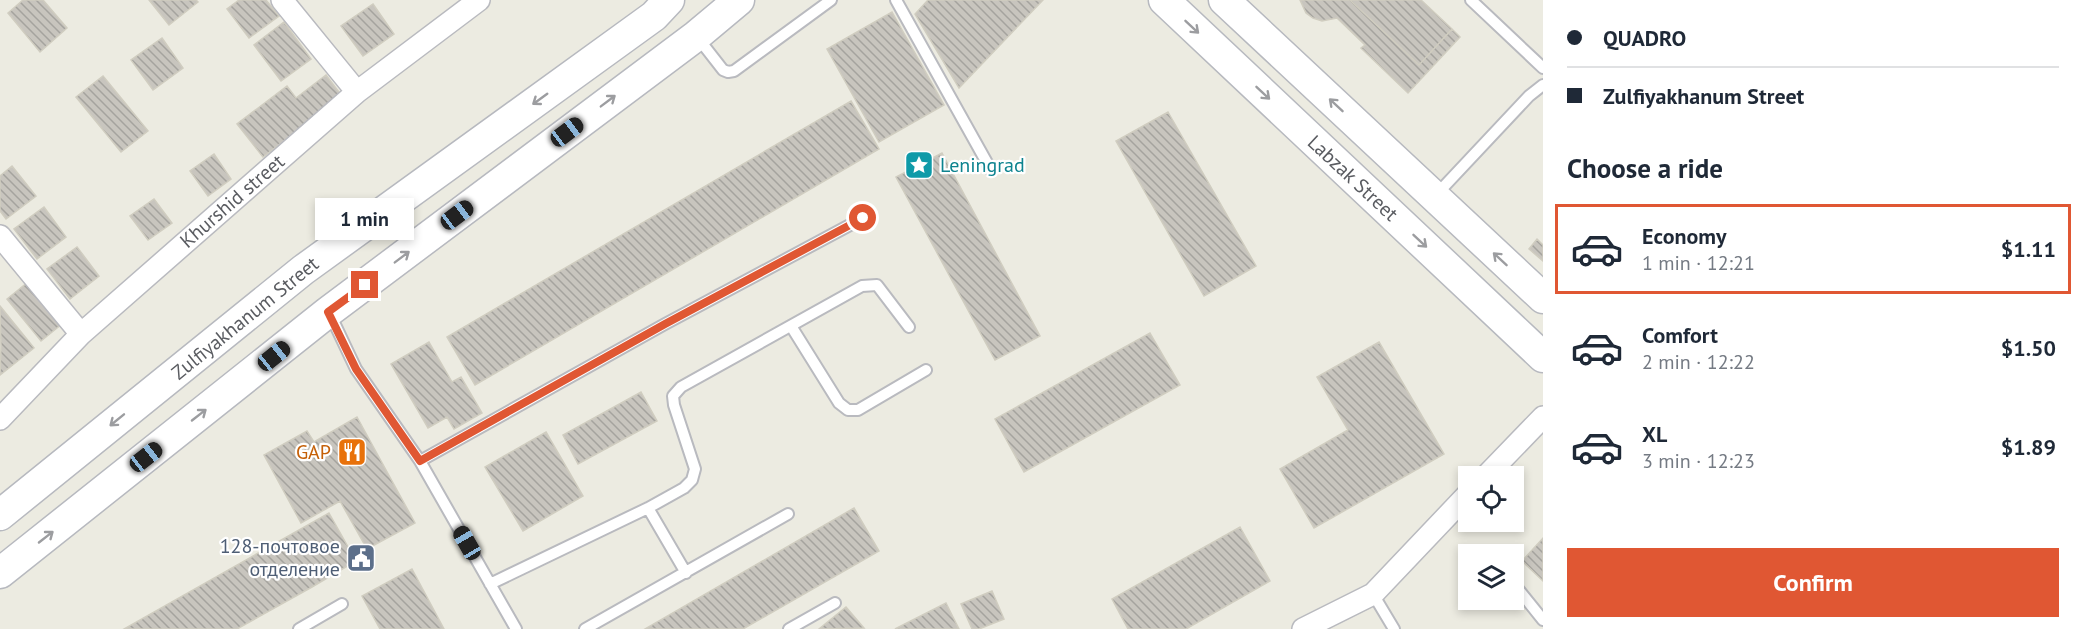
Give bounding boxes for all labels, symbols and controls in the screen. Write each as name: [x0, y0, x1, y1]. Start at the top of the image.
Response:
one-way arrow: [1184, 19, 1199, 33]
text: QUADRO: [1603, 24, 1686, 52]
text: Zulfiyakhanum Street: [1603, 82, 1804, 110]
one-way arrow: [1255, 86, 1270, 100]
one-way arrow: [532, 93, 548, 105]
one-way arrow: [600, 95, 616, 108]
one-way arrow: [1328, 97, 1343, 112]
car: [547, 114, 587, 150]
street label: Labzak Street: [1302, 129, 1404, 227]
street label: Khurshid street: [174, 148, 290, 254]
place icon: Leningrad: [903, 149, 935, 181]
text: Choose a ride: [1567, 151, 1723, 185]
place label: Leningrad: [940, 152, 1025, 178]
car: [437, 197, 477, 233]
callout: 1 min: [316, 198, 415, 240]
route start: [849, 204, 876, 231]
text: 1 min: [340, 206, 389, 232]
icon: car: [1570, 222, 1624, 276]
text: Economy: [1642, 222, 1726, 250]
one-way arrow: [1413, 234, 1428, 248]
text: $1.11: [2001, 235, 2056, 263]
one-way arrow: [394, 250, 410, 263]
text: 1 min · 12:21: [1642, 250, 1755, 276]
street label: Zulfiyakhanum Street: [166, 251, 324, 385]
one-way arrow: [1493, 251, 1508, 266]
route end: [351, 271, 378, 298]
icon: car: [1570, 321, 1624, 375]
text: Comfort: [1642, 321, 1718, 349]
text: $1.50: [2001, 334, 2056, 362]
car: [254, 338, 294, 374]
text: 2 min · 12:22: [1642, 349, 1755, 375]
one-way arrow: [190, 409, 206, 422]
one-way arrow: [109, 414, 125, 427]
icon: car: [1570, 420, 1624, 474]
text: XL: [1642, 420, 1667, 448]
text: $1.89: [2001, 433, 2056, 461]
restaurant icon: GAP: [336, 436, 368, 468]
car: [126, 439, 166, 475]
place label: GAP: [296, 439, 331, 465]
text: 3 min · 12:23: [1642, 448, 1755, 474]
map controls: [1458, 466, 1524, 610]
button: locate: [1458, 466, 1524, 532]
car: [450, 523, 484, 563]
one-way arrow: [38, 530, 54, 543]
place label: 128-почтовое отделение: [220, 533, 340, 582]
public building icon: 128-почтовое отделение: [345, 542, 377, 574]
button: layers: [1458, 544, 1524, 610]
button: Confirm: [1567, 548, 2059, 617]

